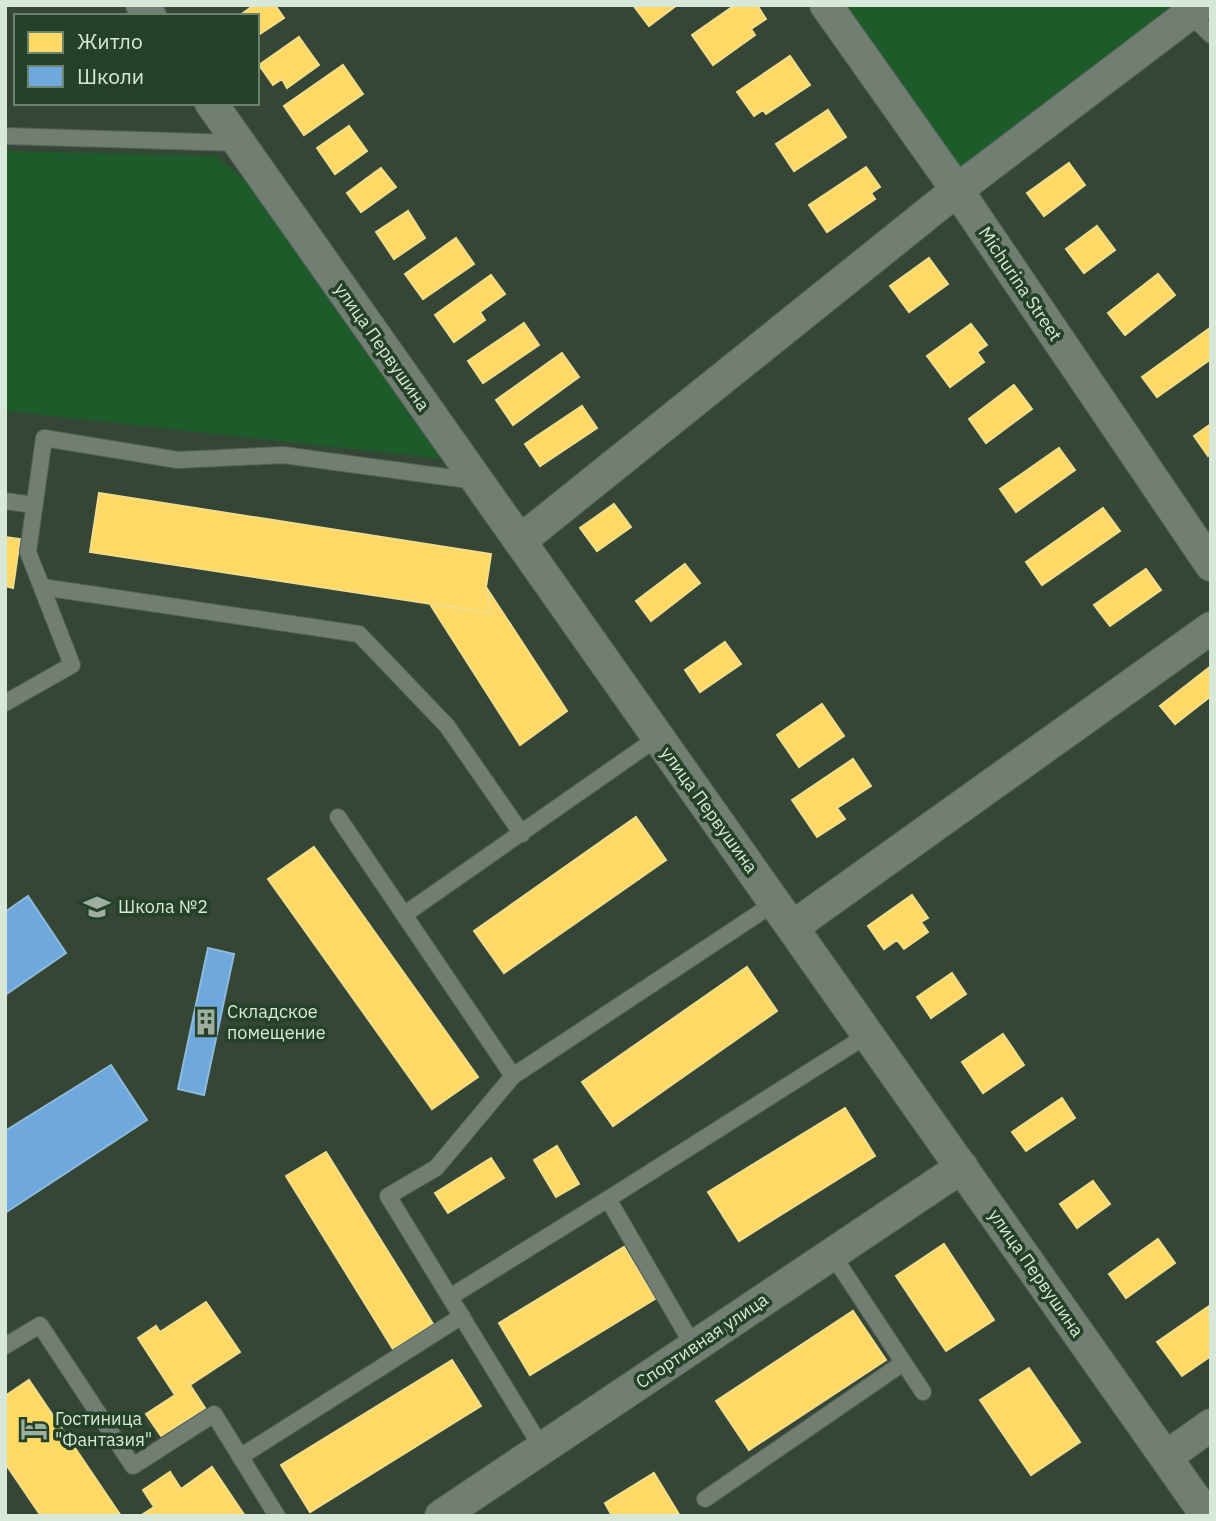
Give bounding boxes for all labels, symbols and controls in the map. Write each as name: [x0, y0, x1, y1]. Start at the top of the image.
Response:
legend: [14, 14, 259, 105]
text: Житло: [77, 27, 143, 55]
text: Школи: [77, 62, 144, 90]
street label: Michurina Street: [974, 222, 1067, 345]
street label: улица Первушина: [330, 278, 435, 415]
street label: улица Первушина: [656, 742, 763, 878]
school or university icon: Школа №2: [82, 892, 112, 922]
place label: Школа №2: [118, 895, 208, 918]
place label: Складское помещение: [227, 1000, 326, 1044]
building icon: Складское помещение: [191, 1007, 221, 1037]
street label: улица Первушина: [984, 1204, 1089, 1341]
street label: Спортивная улица: [631, 1288, 773, 1393]
place label: Гостиница "Фантазия": [55, 1407, 152, 1451]
hotel icon: Гостиница "Фантазия": [19, 1414, 49, 1444]

